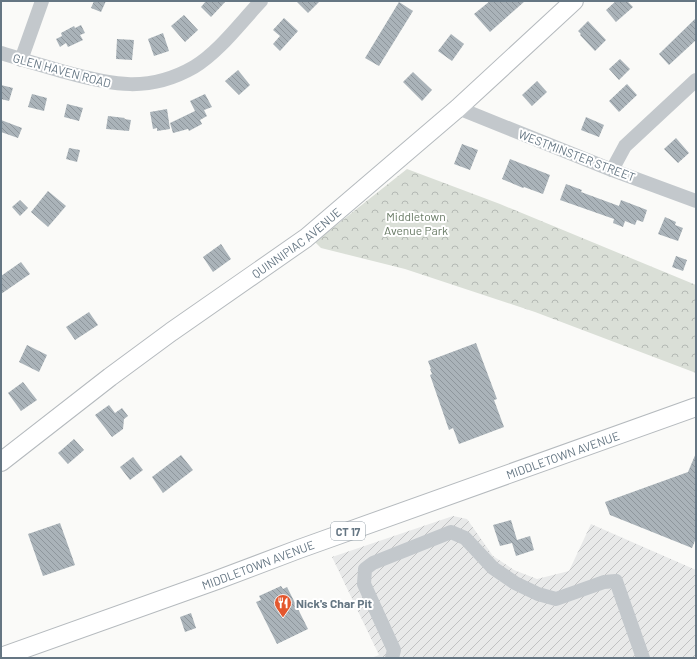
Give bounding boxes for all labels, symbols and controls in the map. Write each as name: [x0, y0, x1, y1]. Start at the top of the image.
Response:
street label: GLEN HAVEN ROAD: [12, 50, 112, 90]
street label: WESTMINSTER STREET: [517, 126, 637, 184]
street label: QUINNIPIAC AVENUE: [249, 204, 344, 281]
park label: Middletown Avenue Park: [384, 209, 448, 237]
street label: MIDDLETOWN AVENUE: [504, 428, 621, 481]
road number: CT 17: [331, 522, 365, 540]
street label: MIDDLETOWN AVENUE: [200, 537, 316, 592]
restaurant icon: Nick's Char Pit: [273, 593, 293, 618]
place label: Nick's Char Pit: [296, 596, 372, 610]

